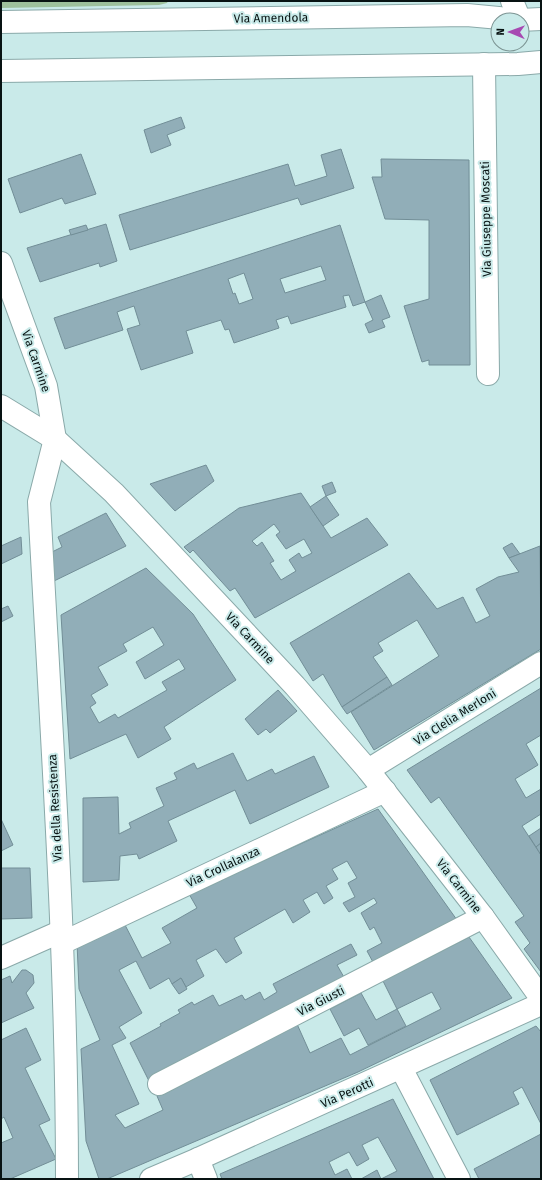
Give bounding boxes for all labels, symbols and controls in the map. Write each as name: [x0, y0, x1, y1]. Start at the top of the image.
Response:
street label: Via Amendola: [234, 10, 308, 26]
north arrow: [490, 12, 530, 52]
text: N: [494, 28, 507, 36]
street label: Via Giuseppe Moscati: [478, 161, 494, 277]
street label: Via Carmine: [19, 328, 53, 394]
street label: Via Carmine: [223, 610, 277, 666]
street label: Via Clelia Merloni: [411, 686, 499, 748]
street label: Via della Resistenza: [45, 754, 65, 862]
street label: Via Crollalanza: [184, 844, 262, 890]
street label: Via Carmine: [434, 856, 484, 916]
street label: Via Giusti: [295, 983, 347, 1019]
street label: Via Perotti: [318, 1075, 376, 1111]

